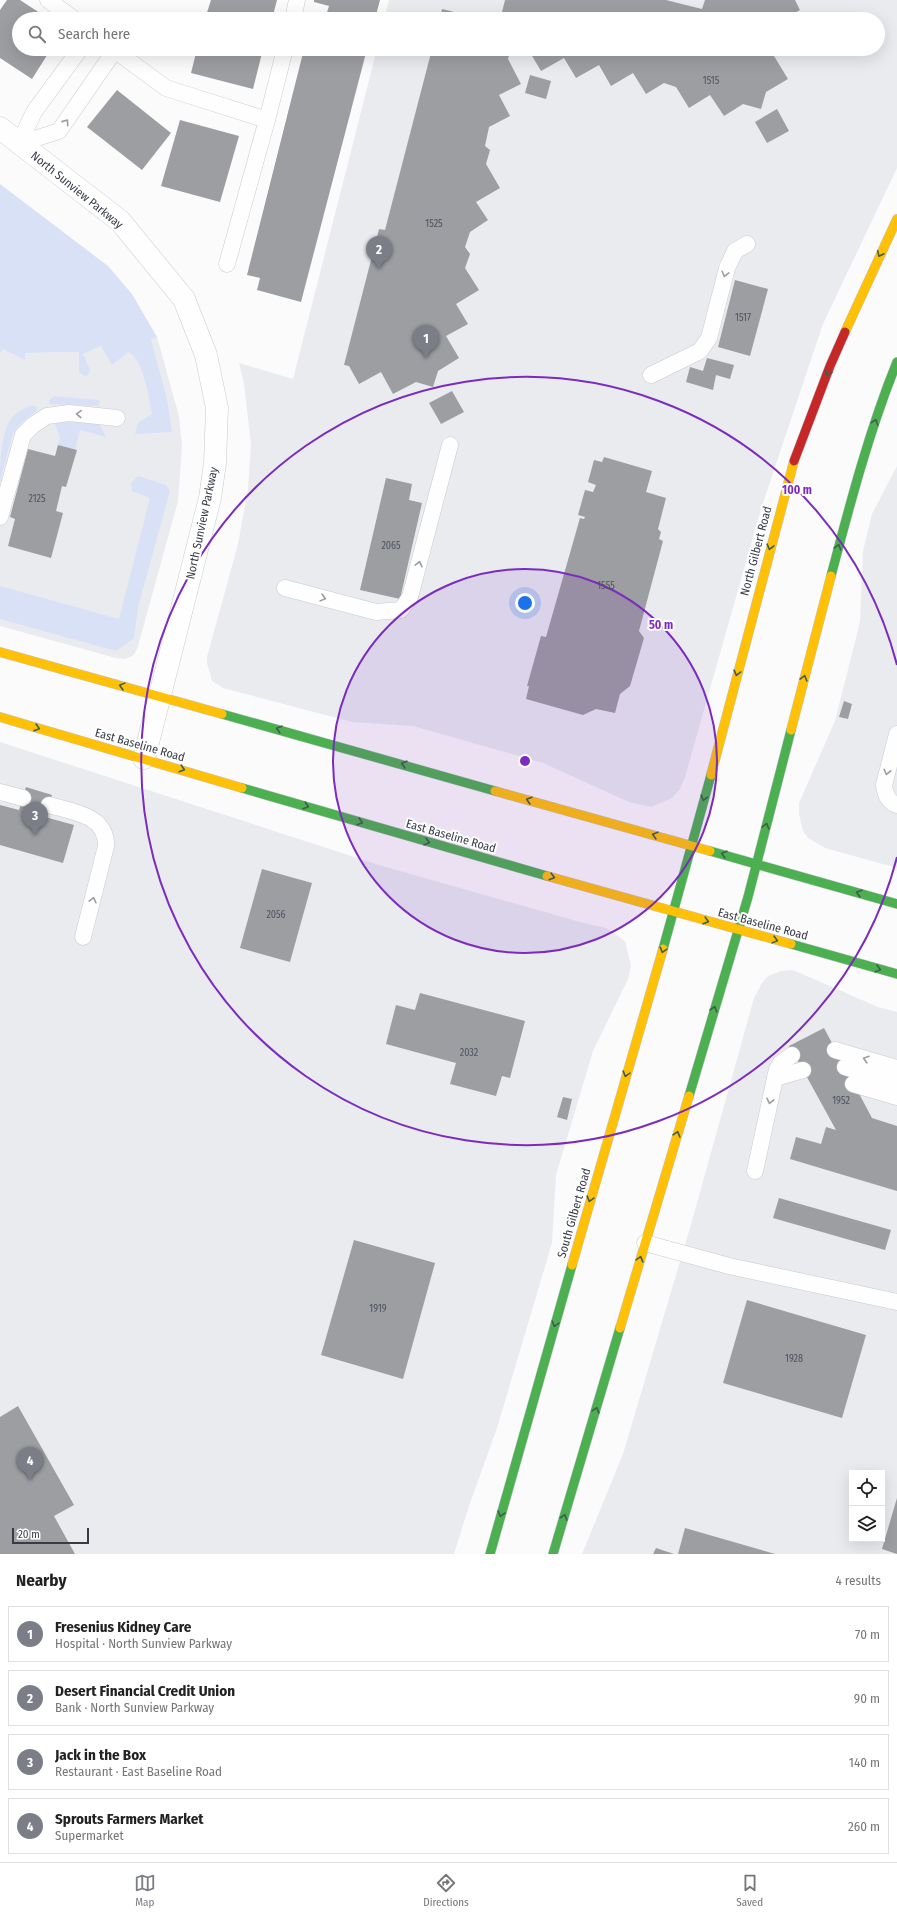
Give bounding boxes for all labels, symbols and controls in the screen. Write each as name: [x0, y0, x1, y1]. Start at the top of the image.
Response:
search box: [12, 12, 885, 56]
icon: search: [26, 23, 48, 45]
text: Search here: [58, 25, 130, 43]
house number: 1515: [703, 75, 720, 87]
one-way arrow: [61, 119, 69, 126]
street label: North Sunview Parkway: [28, 149, 126, 232]
house number: 1525: [425, 218, 443, 230]
pin: 2: [366, 236, 392, 269]
one-way arrow: [877, 250, 885, 258]
one-way arrow: [722, 271, 730, 277]
house number: 1517: [735, 312, 751, 324]
pin: 1: [413, 325, 439, 358]
one-way arrow: [824, 370, 832, 377]
one-way arrow: [76, 409, 82, 418]
one-way arrow: [870, 419, 879, 426]
street label: North Sunview Parkway: [183, 465, 221, 580]
text: 100 m: [782, 483, 812, 497]
house number: 2125: [28, 493, 46, 505]
street label: North Gilbert Road: [737, 505, 775, 597]
house number: 2065: [381, 540, 401, 552]
one-way arrow: [766, 543, 775, 550]
one-way arrow: [834, 544, 842, 550]
one-way arrow: [414, 561, 423, 568]
house number: 1555: [597, 580, 615, 592]
one-way arrow: [319, 593, 326, 602]
your location: [515, 593, 535, 613]
text: 50 m: [649, 618, 673, 632]
one-way arrow: [733, 669, 742, 676]
one-way arrow: [800, 675, 808, 681]
one-way arrow: [119, 682, 125, 690]
one-way arrow: [34, 723, 41, 732]
street label: East Baseline Road: [94, 725, 186, 765]
one-way arrow: [276, 725, 283, 734]
centre of rings: [518, 754, 532, 768]
one-way arrow: [401, 761, 408, 769]
one-way arrow: [178, 765, 185, 773]
one-way arrow: [884, 768, 892, 775]
one-way arrow: [701, 795, 709, 802]
one-way arrow: [526, 796, 533, 804]
one-way arrow: [303, 801, 310, 810]
pin: 3: [22, 802, 48, 835]
street label: East Baseline Road: [405, 816, 497, 856]
one-way arrow: [357, 818, 363, 826]
one-way arrow: [761, 822, 770, 829]
one-way arrow: [651, 831, 658, 840]
one-way arrow: [423, 837, 430, 845]
one-way arrow: [721, 850, 728, 859]
one-way arrow: [548, 872, 555, 881]
one-way arrow: [856, 889, 863, 898]
one-way arrow: [88, 896, 96, 903]
street label: East Baseline Road: [716, 905, 810, 943]
house number: 2056: [266, 909, 286, 921]
one-way arrow: [702, 916, 709, 925]
one-way arrow: [771, 935, 778, 944]
one-way arrow: [659, 946, 668, 953]
one-way arrow: [875, 964, 881, 972]
one-way arrow: [709, 1006, 718, 1013]
house number: 2032: [460, 1047, 479, 1059]
one-way arrow: [863, 1055, 870, 1064]
one-way arrow: [622, 1071, 631, 1078]
house number: 1952: [832, 1095, 850, 1107]
one-way arrow: [767, 1098, 775, 1104]
one-way arrow: [672, 1131, 681, 1138]
street label: South Gilbert Road: [554, 1166, 594, 1260]
one-way arrow: [586, 1195, 595, 1202]
one-way arrow: [635, 1256, 644, 1263]
house number: 1919: [369, 1303, 387, 1315]
one-way arrow: [551, 1320, 560, 1327]
house number: 1928: [785, 1353, 803, 1365]
one-way arrow: [591, 1406, 600, 1413]
pin: 4: [17, 1447, 43, 1480]
map controls: [849, 1470, 885, 1542]
button: locate: [849, 1470, 885, 1506]
button: layers: [849, 1506, 885, 1542]
one-way arrow: [497, 1511, 506, 1518]
one-way arrow: [559, 1513, 568, 1520]
scale bar: [12, 1526, 89, 1545]
text: 20 m: [18, 1528, 40, 1541]
text: Nearby: [16, 1570, 67, 1591]
text: 4 results: [835, 1573, 881, 1588]
text: Fresenius Kidney Care: [55, 1618, 191, 1636]
text: 1: [27, 1627, 33, 1642]
text: 70 m: [855, 1627, 880, 1642]
text: Hospital · North Sunview Parkway: [55, 1636, 232, 1651]
text: Desert Financial Credit Union: [55, 1682, 235, 1700]
text: 2: [27, 1691, 33, 1706]
text: 90 m: [854, 1691, 880, 1706]
text: Bank · North Sunview Parkway: [55, 1700, 214, 1715]
text: Jack in the Box: [55, 1746, 146, 1764]
text: 3: [27, 1755, 33, 1770]
text: 140 m: [849, 1755, 880, 1770]
text: Restaurant · East Baseline Road: [55, 1764, 222, 1779]
text: Sprouts Farmers Market: [55, 1810, 204, 1828]
text: 4: [27, 1819, 33, 1834]
text: 260 m: [848, 1819, 880, 1834]
text: Supermarket: [55, 1828, 124, 1843]
tab: Map: [134, 1872, 156, 1909]
tab: Directions: [423, 1872, 469, 1909]
tab: Saved: [736, 1872, 763, 1909]

